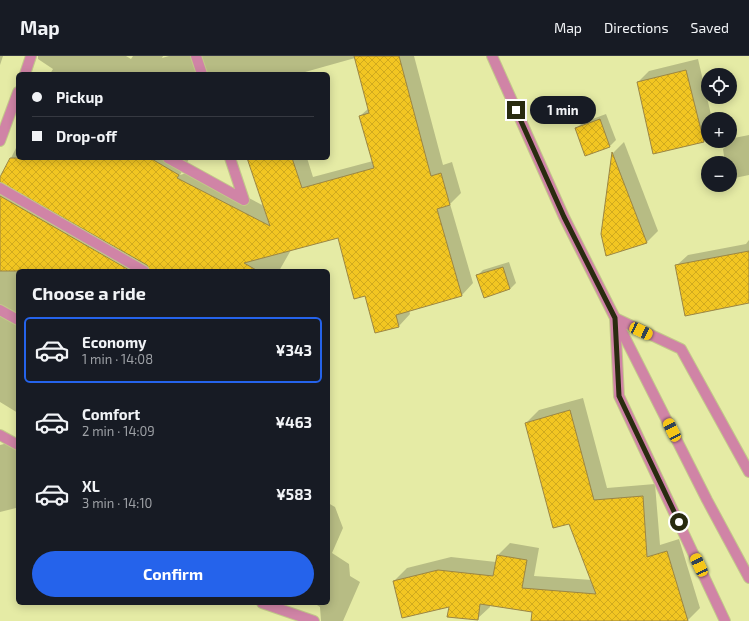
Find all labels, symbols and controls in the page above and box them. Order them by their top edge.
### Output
text: Map [20,16,60,39]
text: Map [554,19,582,36]
text: Directions [604,19,669,36]
text: Saved [691,19,729,36]
map controls [701,68,737,192]
button: locate [701,68,737,104]
text: Pickup [56,88,103,106]
callout: 1 min [530,96,596,124]
route end [507,101,525,119]
text: 1 min [547,102,579,118]
button: + [701,112,737,148]
text: Drop-off [56,127,117,145]
button: − [701,156,737,192]
text: Choose a ride [32,282,146,304]
car [628,320,654,342]
icon: car [34,332,70,368]
text: Economy [82,333,147,351]
text: ¥343 [275,341,312,359]
text: 1 min · 14:08 [82,351,153,367]
icon: car [34,404,70,440]
text: Comfort [82,405,140,423]
text: ¥463 [275,413,312,431]
car [661,417,683,443]
text: 2 min · 14:09 [82,423,155,439]
icon: car [34,476,70,512]
text: XL [82,477,100,495]
text: ¥583 [276,485,312,503]
text: 3 min · 14:10 [82,495,152,511]
route start [670,513,688,531]
button: Confirm [32,551,314,597]
car [688,552,710,578]

